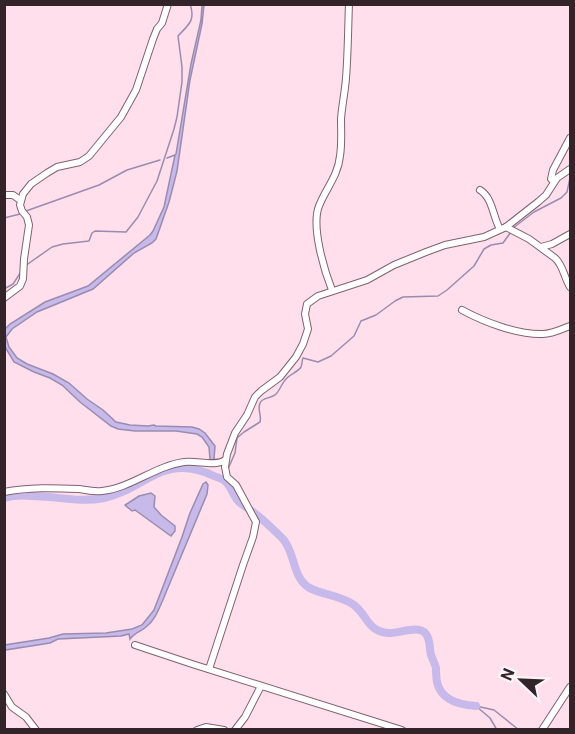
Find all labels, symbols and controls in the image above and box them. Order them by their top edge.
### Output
north arrow [491,650,551,710]
text: N [497,665,519,683]

